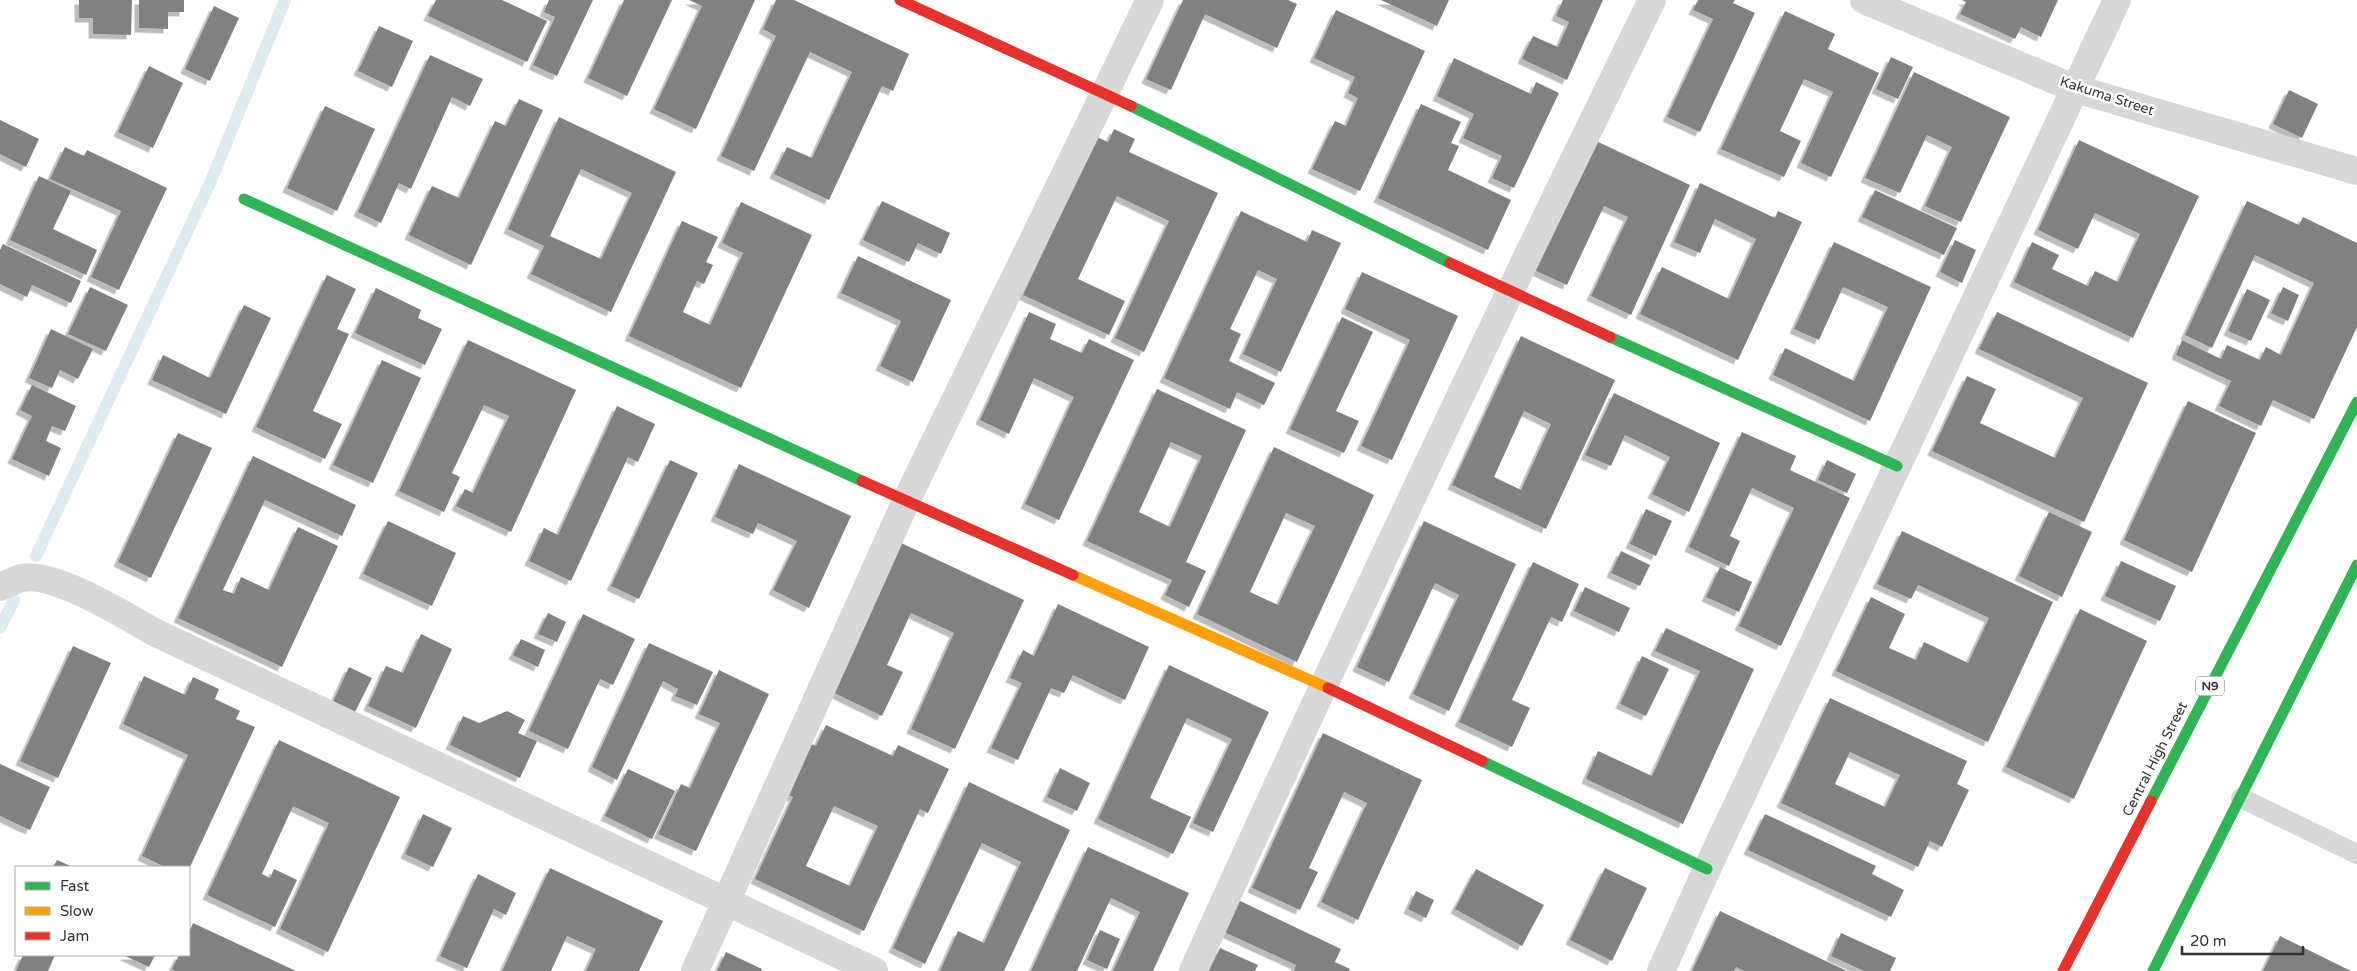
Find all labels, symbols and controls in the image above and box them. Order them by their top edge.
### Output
street label: Kakuma Street [2058,73,2157,119]
road number: N9 [2196,676,2224,696]
street label: Central High Street [2119,698,2192,819]
legend [15,866,190,956]
text: Fast [60,877,90,895]
text: Slow [60,902,94,920]
scale bar [2182,924,2303,956]
text: Jam [60,927,89,945]
text: 20 m [2190,932,2227,950]

